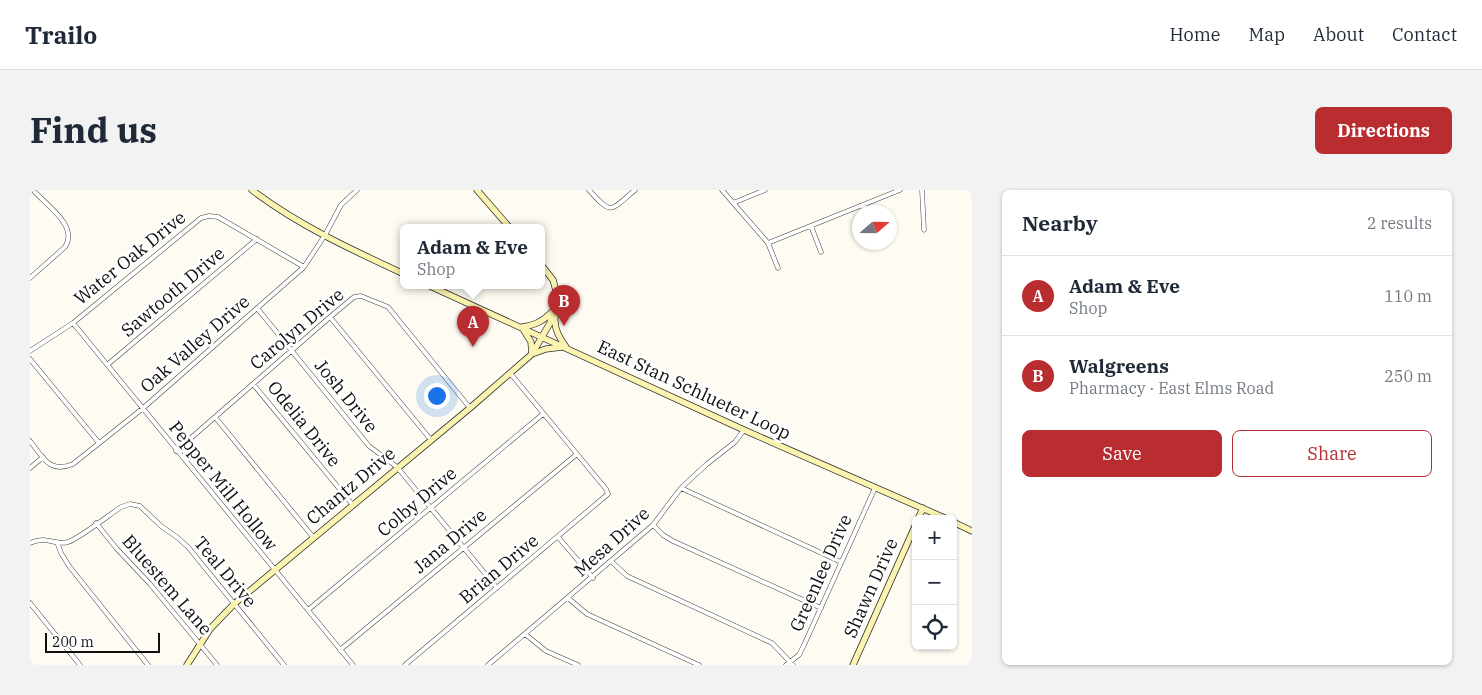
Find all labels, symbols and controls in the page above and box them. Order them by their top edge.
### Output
text: Trailo [25,19,97,51]
text: Home [1169,23,1221,46]
text: Map [1249,23,1285,46]
text: About [1313,23,1364,46]
text: Contact [1392,23,1457,46]
text: Find us [30,107,157,153]
button: Directions [1315,107,1452,154]
north arrow [852,205,897,250]
street label: Water Oak Drive [69,206,190,310]
text: Nearby [1022,209,1098,237]
text: 2 results [1367,213,1432,233]
popup [400,224,545,289]
text: Adam & Eve [417,235,528,259]
street label: Sawtooth Drive [116,242,229,342]
text: Shop [417,259,455,279]
text: Adam & Eve [1069,274,1180,298]
street label: Carolyn Drive [245,283,348,375]
pin: B [548,285,580,326]
text: A [1032,286,1044,306]
text: 110 m [1384,286,1432,306]
street label: Oak Valley Drive [135,290,254,397]
text: Shop [1069,298,1107,318]
pin: A [457,306,489,347]
street label: East Stan Schlueter Loop [594,335,795,444]
street label: Josh Drive [310,354,383,437]
text: Walgreens [1069,354,1169,378]
text: B [1032,366,1044,386]
text: 250 m [1384,366,1432,386]
street label: Odelia Drive [263,376,346,471]
text: Pharmacy · East Elms Road [1069,378,1274,398]
your location [424,383,450,409]
street label: Pepper Mill Hollow [164,416,283,555]
button: Save [1022,430,1222,477]
button: Share [1232,430,1432,477]
street label: Chantz Drive [301,442,400,530]
street label: Colby Drive [372,462,461,542]
street label: Mesa Drive [569,502,654,581]
street label: Jana Drive [408,503,491,578]
street label: Greenlee Drive [784,511,857,635]
map controls [912,515,957,650]
button: + [912,515,957,560]
street label: Brian Drive [454,529,543,608]
street label: Bluestem Lane [117,530,217,640]
street label: Teal Drive [189,532,262,612]
street label: Shawn Drive [838,534,903,641]
button: − [912,560,957,605]
button: locate [912,605,957,650]
scale bar [45,630,160,653]
text: 200 m [52,633,94,651]

